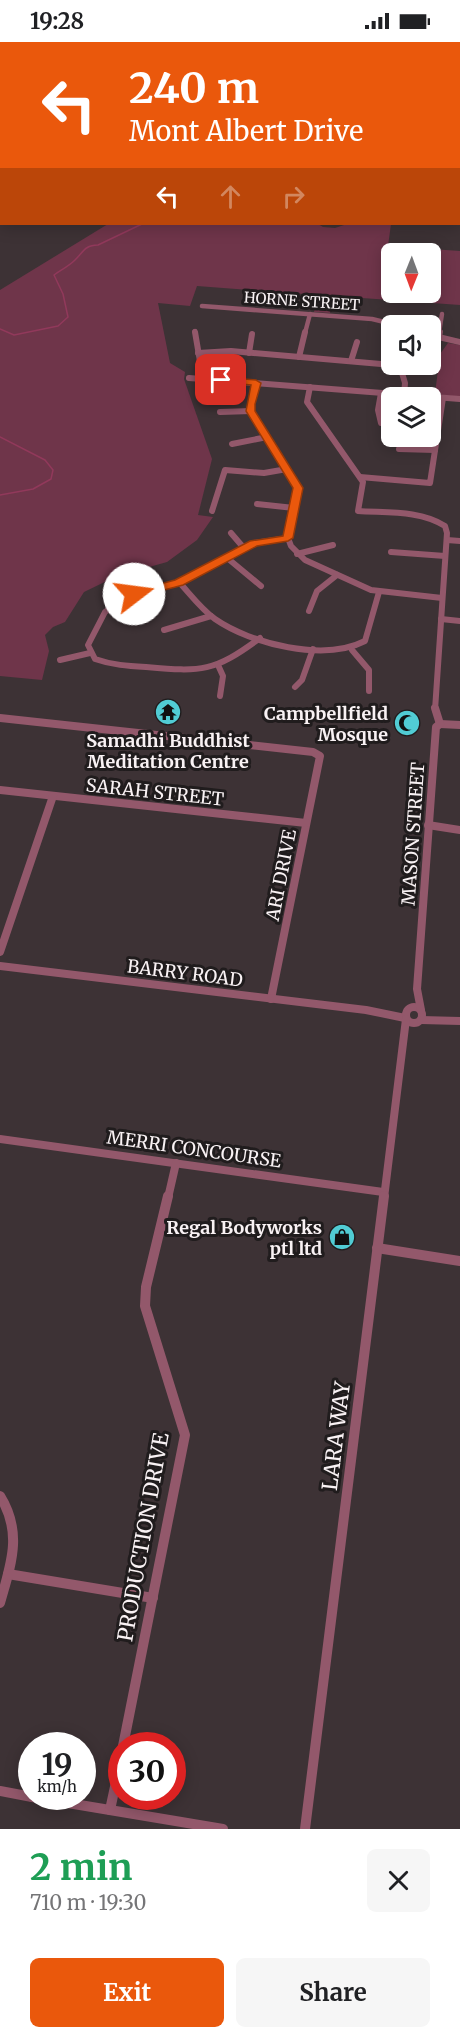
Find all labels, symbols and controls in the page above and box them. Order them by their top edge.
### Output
text: 19:28 [30,7,84,35]
text: 240 m [129,62,259,114]
icon: left [30,66,108,144]
text: Mont Albert Drive [129,114,363,148]
icon: left [151,180,184,213]
icon: ahead [214,180,247,213]
icon: right [277,180,310,213]
north arrow [381,243,441,303]
map controls [381,243,441,447]
street label: HORNE STREET [243,287,361,315]
button: sound [381,315,441,375]
pin [195,354,246,405]
icon: arrive [204,363,237,396]
button: layers [381,387,441,447]
position arrow [102,562,166,626]
temple icon: Samadhi Buddhist Meditation Centre [153,697,183,727]
place label: Campbellfield Mosque [264,702,388,746]
mosque icon: Campbellfield Mosque [392,708,422,738]
place label: Samadhi Buddhist Meditation Centre [86,729,251,773]
street label: MASON STREET [397,761,430,906]
street label: SARAH STREET [85,773,226,811]
street label: ARI DRIVE [261,827,301,924]
street label: BARRY ROAD [126,955,244,991]
street label: MERRI CONCOURSE [105,1125,283,1173]
place label: Regal Bodyworks ptl ltd [166,1216,322,1260]
shop icon: Regal Bodyworks ptl ltd [327,1222,357,1252]
street label: LARA WAY [316,1380,356,1492]
street label: PRODUCTION DRIVE [111,1430,175,1643]
speed limit sign: 30 [108,1732,186,1810]
text: 19 [41,1745,73,1783]
text: km/h [37,1777,77,1796]
text: 2 min [30,1845,133,1890]
button: close [367,1849,430,1912]
text: 710 m · 19:30 [30,1890,147,1915]
button: Exit [30,1958,224,2027]
button: Share [236,1958,430,2027]

